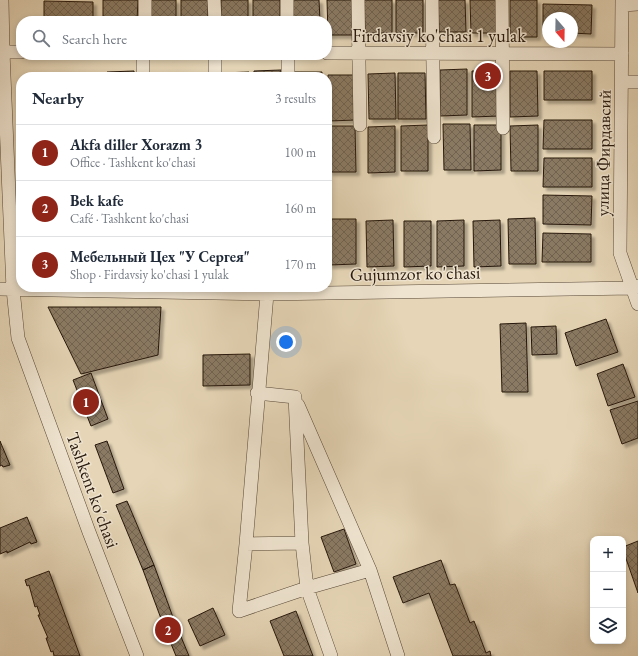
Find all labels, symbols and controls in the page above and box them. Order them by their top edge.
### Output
north arrow [542,12,578,48]
search box [16,16,332,60]
street label: Firdavsiy ko'chasi 1 yulak [352,24,526,47]
icon: search [30,27,52,49]
text: Search here [62,29,127,48]
pin: 3 [475,61,501,91]
text: Nearby [32,87,84,109]
street label: улица Фирдавсий [590,89,616,217]
text: 3 results [275,90,316,107]
text: Akfa diller Xorazm 3 [70,135,202,154]
text: 1 [42,144,48,161]
text: 100 m [285,144,316,161]
text: Office · Tashkent ko'chasi [70,154,196,171]
text: Bek kafe [70,191,123,210]
text: 2 [42,200,48,217]
text: 160 m [285,200,316,217]
text: Café · Tashkent ko'chasi [70,210,189,227]
text: Мебельный Цех "У Сергея" [70,247,250,266]
text: 3 [42,256,48,273]
text: 170 m [285,256,316,273]
street label: Gujumzor ko'chasi [350,260,481,286]
text: Shop · Firdavsiy ko'chasi 1 yulak [70,266,229,283]
your location [276,332,296,352]
pin: 1 [73,387,99,417]
street label: Tashkent ko'chasi [61,429,125,552]
map controls [590,536,626,644]
button: + [590,536,626,572]
button: − [590,572,626,608]
button: layers [590,608,626,644]
pin: 2 [155,615,181,645]

